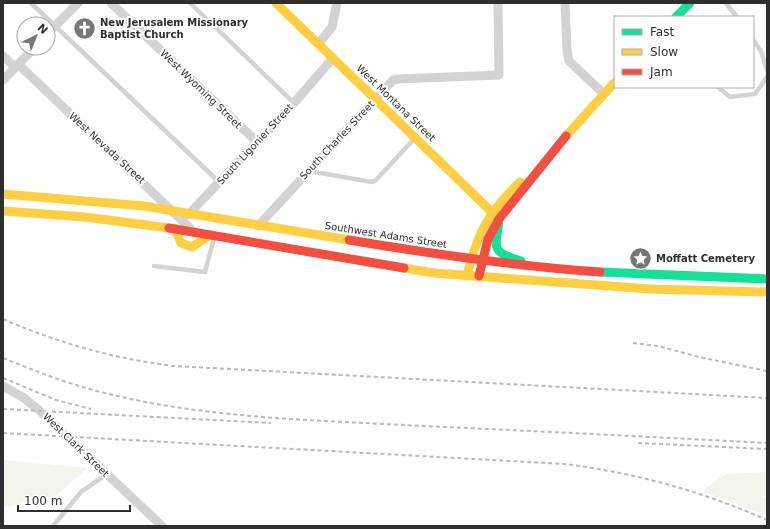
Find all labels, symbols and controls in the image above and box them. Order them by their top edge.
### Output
church icon: New Jerusalem Missionary Baptist Church [71,15,97,41]
north arrow [16,16,56,56]
legend [614,16,754,88]
place label: New Jerusalem Missionary Baptist Church [100,17,249,40]
text: N [35,21,50,37]
text: Fast [650,25,674,39]
text: Slow [650,45,678,59]
street label: West Wyoming Street [158,47,244,131]
street label: West Montana Street [354,63,438,143]
text: Jam [649,65,673,79]
street label: South Charles Street [298,98,376,182]
street label: South Ligonier Street [215,101,295,187]
street label: West Nevada Street [67,110,147,186]
street label: Southwest Adams Street [324,220,448,250]
place icon: Moffatt Cemetery [627,245,653,271]
place label: Moffatt Cemetery [656,253,756,264]
street label: West Clark Street [41,411,111,479]
scale bar [18,487,130,513]
text: 100 m [24,494,62,508]

